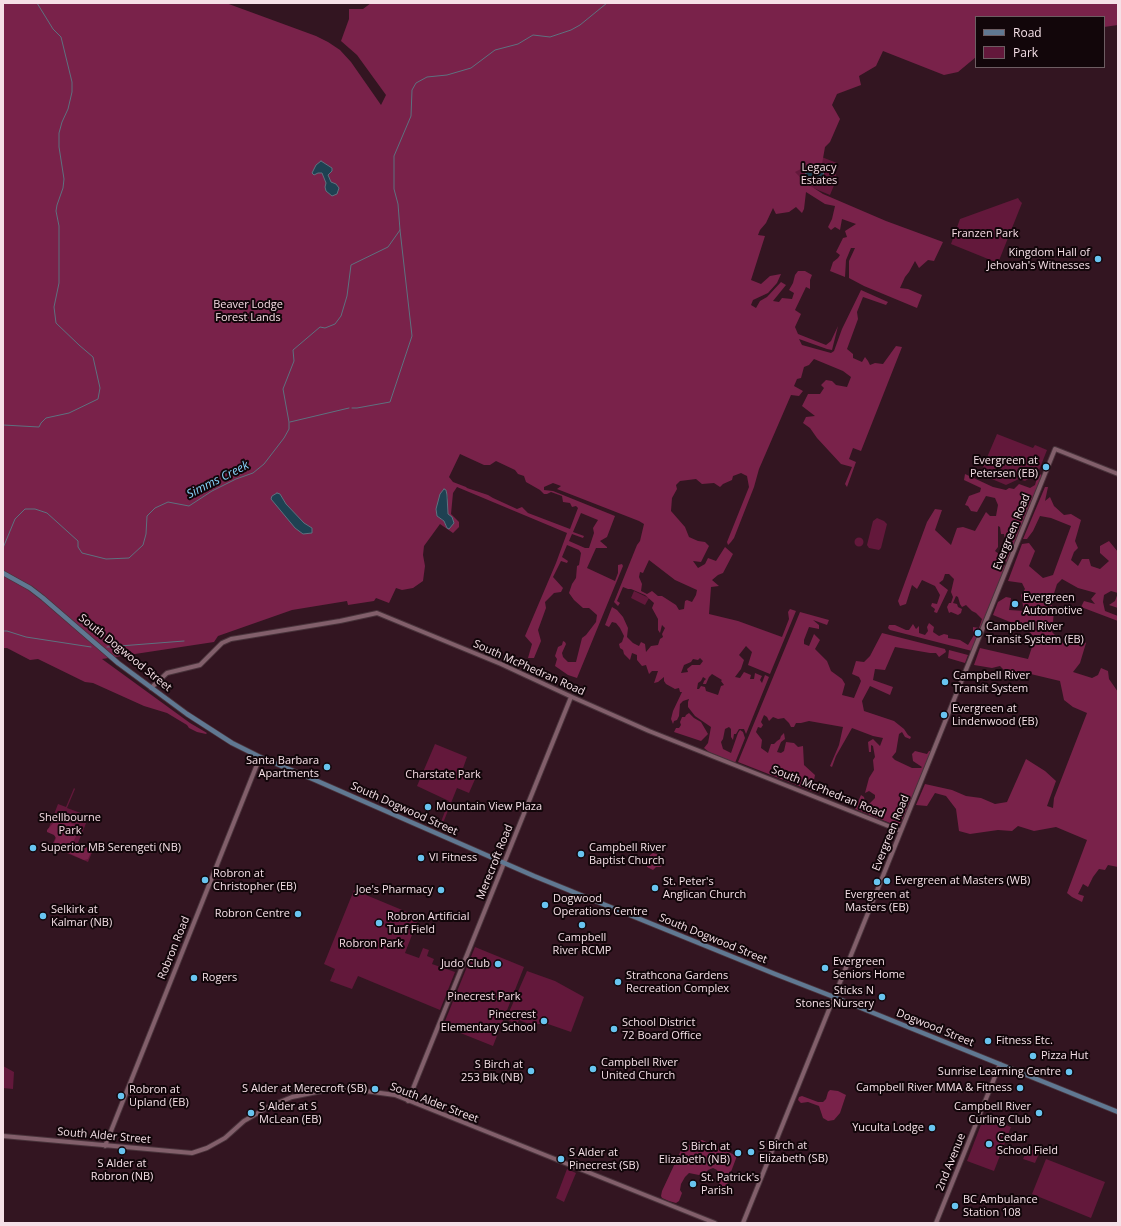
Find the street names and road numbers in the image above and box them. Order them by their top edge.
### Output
street label: Evergreen Road [991,492,1033,572]
street label: South Dogwood Street [76,612,174,694]
street label: South McPhedran Road [471,637,587,699]
street label: South McPhedran Road [770,763,886,821]
street label: South Dogwood Street [349,779,459,839]
street label: Evergreen Road [870,793,912,873]
street label: Merecroft Road [474,823,516,901]
street label: South Dogwood Street [657,911,769,967]
street label: Robron Road [155,914,193,982]
street label: Dogwood Street [894,1006,976,1050]
street label: South Alder Street [388,1080,480,1126]
street label: South Alder Street [57,1125,151,1147]
street label: 2nd Avenue [933,1131,969,1193]

